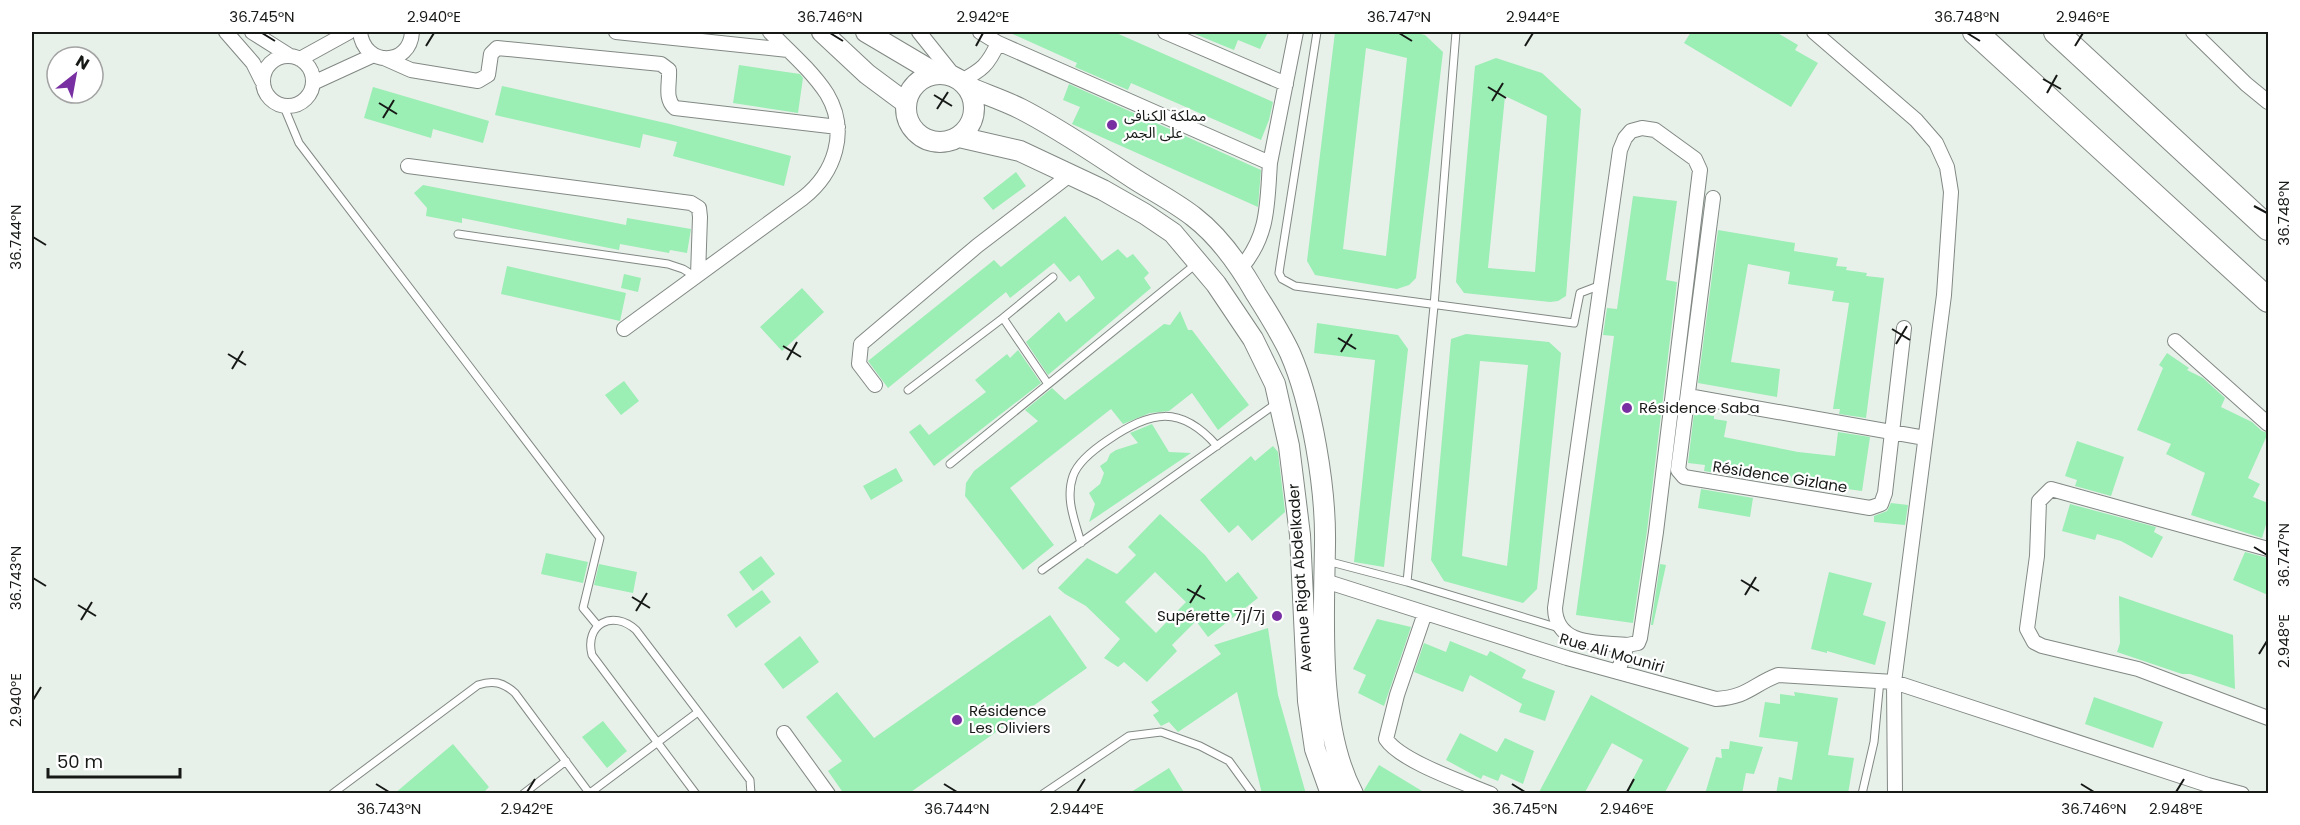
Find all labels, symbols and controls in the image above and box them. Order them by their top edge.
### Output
text: 36.745°N [229,6,295,27]
text: 2.940°E [407,6,461,27]
text: 36.746°N [797,6,863,27]
text: 2.942°E [956,6,1010,27]
text: 36.747°N [1367,6,1431,27]
text: 2.944°E [1506,6,1560,27]
text: 36.748°N [1934,6,2000,27]
text: 2.946°E [2056,6,2110,27]
north arrow [45,45,105,105]
text: N [71,50,94,76]
place label: مملكة الكنافى على الجمر [1123,105,1206,143]
marker: مملكة الكنافى على الجمر [1105,118,1119,132]
text: 36.748°N [2273,180,2294,246]
text: 36.744°N [5,204,26,270]
place label: Résidence Saba [1639,397,1760,418]
marker: Résidence Saba [1620,401,1634,415]
street label: Résidence Gizlane [1711,455,1849,498]
street label: Avenue Rigat Abdelkader [1282,483,1317,673]
text: 36.747°N [2273,523,2294,587]
text: 36.743°N [5,546,26,610]
place label: Supérette 7j/7j [1157,605,1265,626]
marker: Supérette 7j/7j [1270,609,1284,623]
text: 2.948°E [2273,614,2294,668]
street label: Rue Ali Mouniri [1557,628,1667,678]
text: 2.940°E [5,673,26,727]
place label: Résidence Les Oliviers [969,700,1051,738]
marker: Résidence Les Oliviers [950,713,964,727]
scale bar [48,741,180,779]
text: 50 m [57,749,103,774]
text: 36.743°N [357,798,421,819]
text: 2.942°E [500,798,554,819]
text: 36.744°N [924,798,990,819]
text: 2.944°E [1050,798,1104,819]
text: 36.745°N [1492,798,1558,819]
text: 2.946°E [1600,798,1654,819]
text: 36.746°N [2061,798,2127,819]
text: 2.948°E [2149,798,2203,819]

